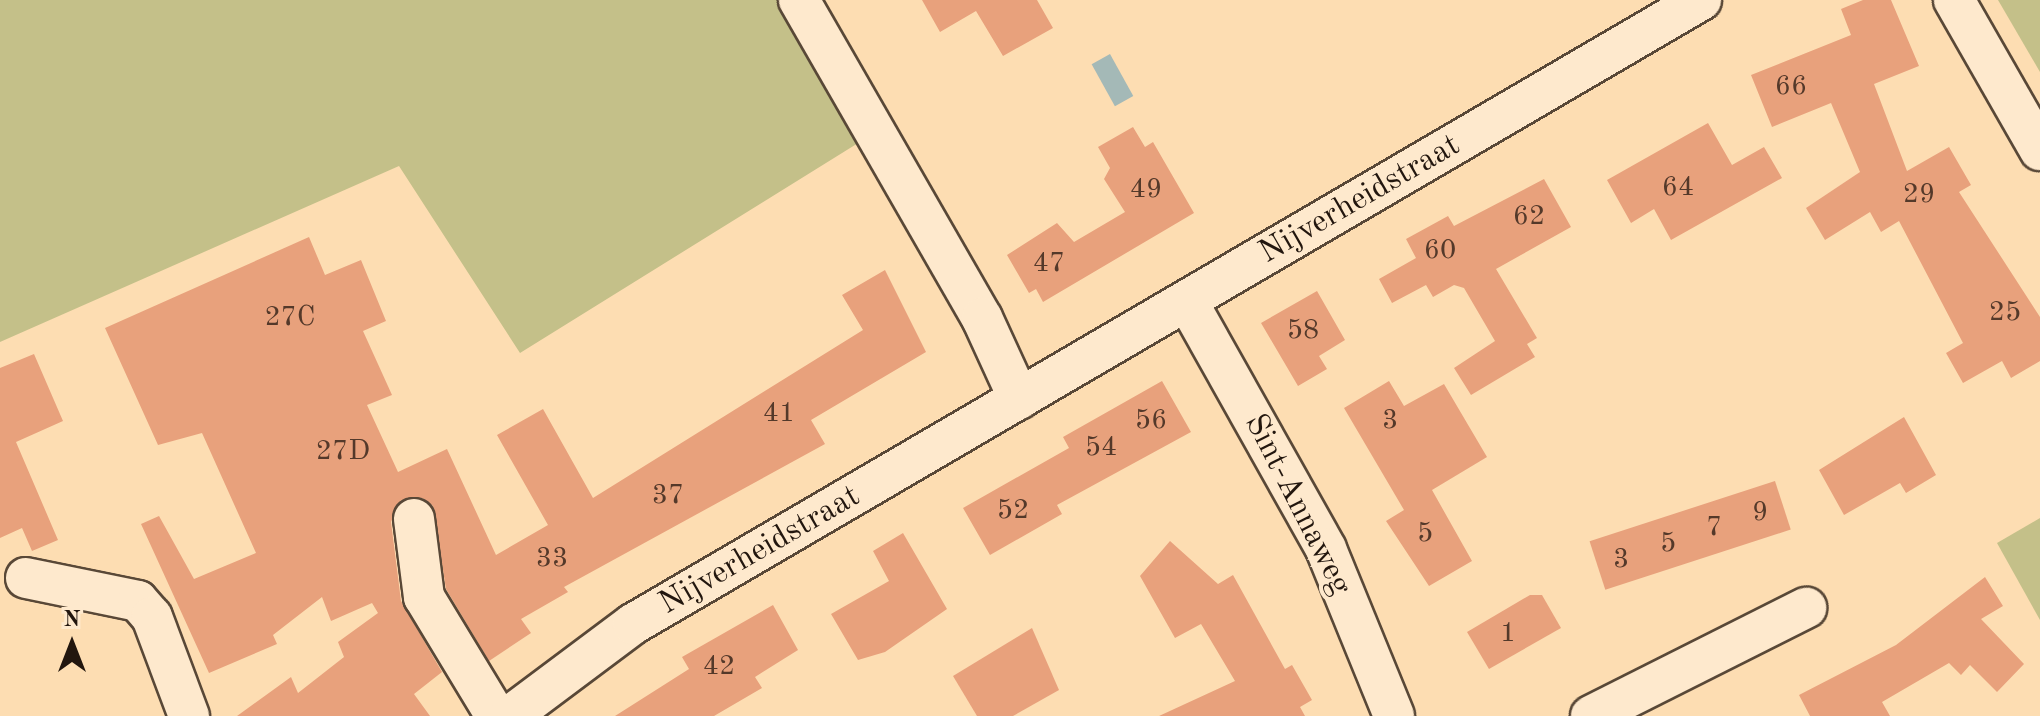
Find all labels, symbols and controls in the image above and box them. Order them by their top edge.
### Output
house number: 66 [1775,70,1807,104]
street label: Nijverheidstraat [1253,127,1467,273]
house number: 64 [1662,171,1694,205]
house number: 49 [1130,173,1162,207]
house number: 29 [1903,178,1935,212]
house number: 62 [1513,200,1545,234]
house number: 60 [1424,234,1456,268]
house number: 47 [1033,247,1065,281]
house number: 25 [1989,296,2021,330]
house number: 27C [264,301,316,335]
house number: 58 [1287,314,1319,348]
house number: 41 [763,397,795,431]
house number: 56 [1135,404,1167,438]
house number: 3 [1382,404,1398,438]
street label: Sint-Annaweg [1235,408,1359,602]
house number: 54 [1085,431,1117,465]
house number: 27D [316,435,370,469]
street label: Nijverheidstraat [653,478,867,624]
house number: 37 [652,479,684,513]
house number: 52 [997,494,1029,528]
house number: 9 [1752,496,1768,530]
house number: 7 [1706,511,1722,545]
house number: 5 [1417,517,1433,551]
house number: 5 [1660,527,1676,561]
house number: 33 [536,542,568,576]
house number: 3 [1613,543,1629,577]
north arrow [32,604,112,684]
text: N [64,609,80,631]
house number: 1 [1500,617,1516,651]
house number: 42 [703,650,735,684]

